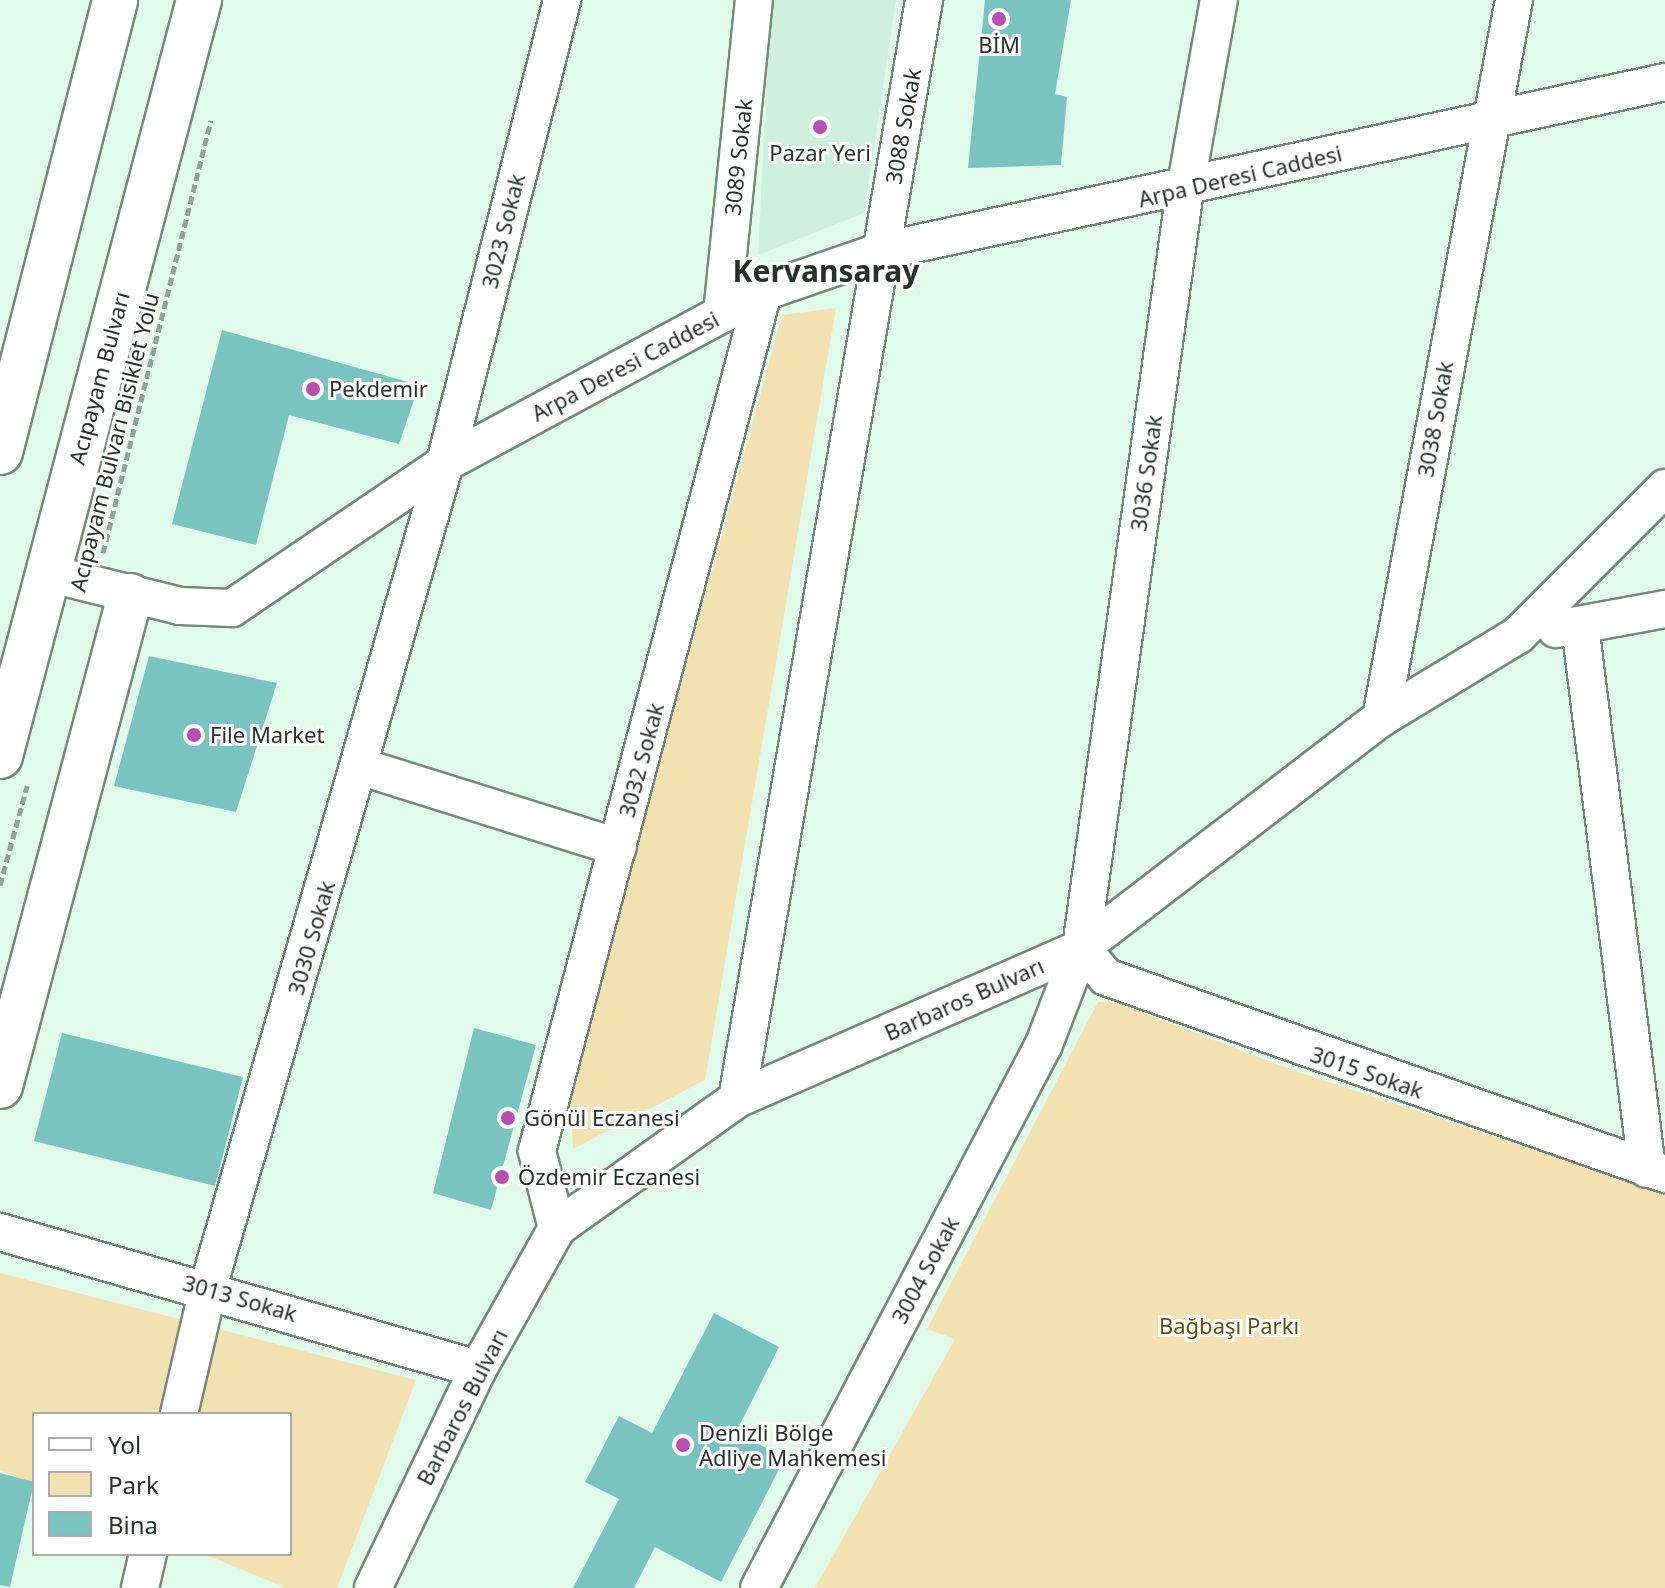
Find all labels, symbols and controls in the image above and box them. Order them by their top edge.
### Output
marker: BİM [990,10,1008,28]
place label: BİM [978,32,1020,58]
street label: 3088 Sokak [880,66,926,186]
street label: 3089 Sokak [719,97,757,217]
marker: Pazar Yeri [811,118,829,136]
place label: Pazar Yeri [769,140,871,166]
street label: Arpa Deresi Caddesi [1136,140,1344,212]
street label: 3023 Sokak [476,171,530,291]
district label: Kervansaray [733,253,919,289]
street label: Acıpayam Bulvarı [63,289,135,467]
street label: Acıpayam Bulvarı Bisiklet Yolu [64,290,164,594]
street label: Arpa Deresi Caddesi [527,305,723,427]
street label: 3038 Sokak [1412,359,1458,479]
place label: Pekdemir [329,376,428,402]
marker: Pekdemir [304,380,322,398]
street label: 3036 Sokak [1125,413,1167,533]
street label: 3032 Sokak [613,700,669,820]
place label: File Market [210,722,324,748]
marker: File Market [185,726,203,744]
street label: 3030 Sokak [282,878,340,998]
street label: Barbaros Bulvarı [880,952,1048,1046]
street label: 3015 Sokak [1307,1040,1427,1104]
place label: Gönül Eczanesi [524,1105,680,1131]
marker: Gönül Eczanesi [499,1109,517,1127]
place label: Özdemir Eczanesi [518,1164,700,1190]
marker: Özdemir Eczanesi [493,1168,511,1186]
street label: 3004 Sokak [886,1212,964,1328]
street label: 3013 Sokak [180,1269,300,1327]
park label: Bağbaşı Parkı [1159,1313,1299,1339]
street label: Barbaros Bulvarı [411,1325,513,1489]
legend [32,1412,292,1556]
place label: Denizli Bölge Adliye Mahkemesi [699,1419,887,1470]
text: Yol [108,1428,141,1461]
marker: Denizli Bölge Adliye Mahkemesi [674,1436,692,1454]
text: Park [108,1468,159,1501]
text: Bina [108,1508,158,1541]

